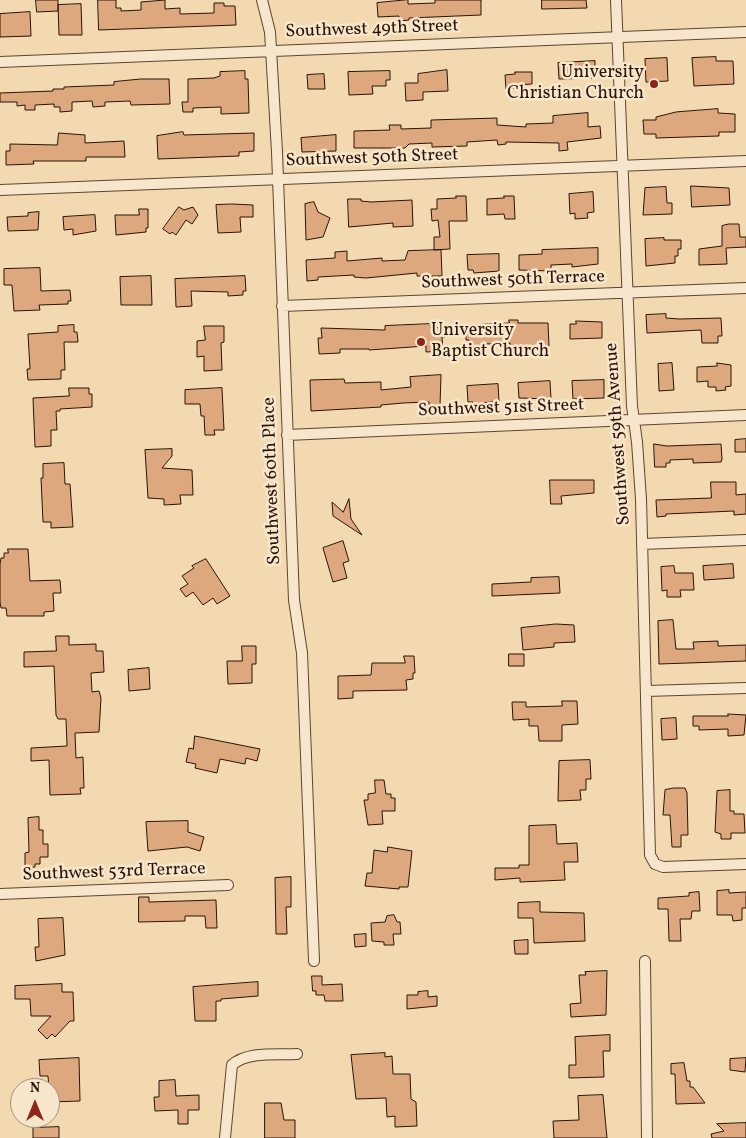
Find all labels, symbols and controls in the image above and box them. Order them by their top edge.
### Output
street label: Southwest 49th Street [285,16,459,44]
place label: University Christian Church [507,63,644,106]
marker: University Christian Church [648,78,660,90]
street label: Southwest 50th Street [285,145,459,173]
street label: Southwest 50th Terrace [421,267,605,295]
place label: University Baptist Church [431,321,549,364]
marker: University Baptist Church [415,336,427,348]
street label: Southwest 59th Avenue [602,342,636,526]
street label: Southwest 51st Street [418,395,584,423]
street label: Southwest 60th Place [259,397,287,565]
street label: Southwest 53rd Terrace [22,859,206,887]
north arrow [10,1078,60,1128]
text: N [30,1079,40,1098]

